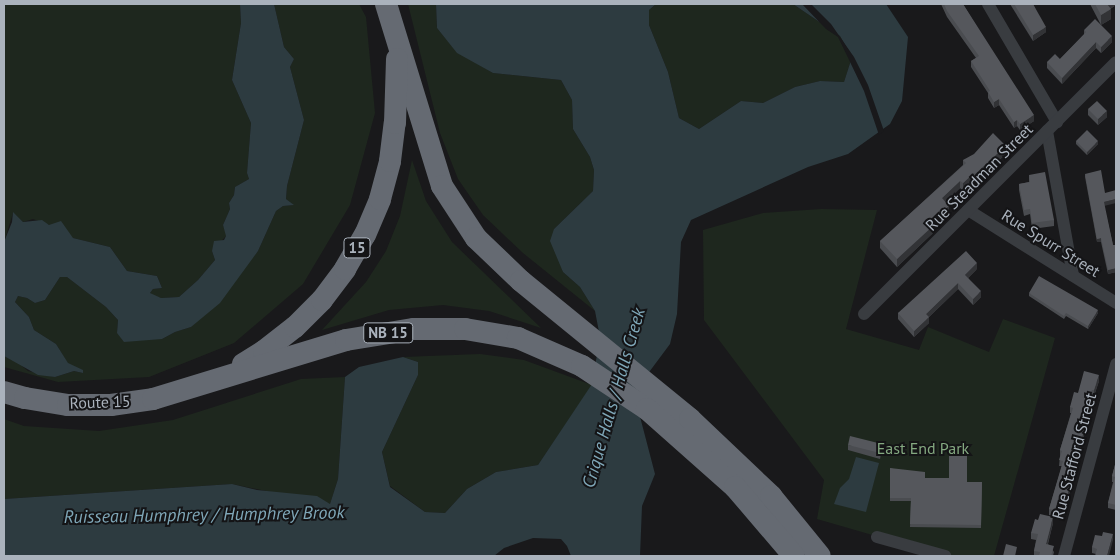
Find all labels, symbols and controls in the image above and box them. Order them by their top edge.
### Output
street label: Rue Steadman Street [921,119,1037,235]
street label: Rue Spurr Street [998,205,1104,281]
road number: 15 [343,236,371,260]
water label: Crique Halls / Halls Creek [578,306,650,490]
road number: NB 15 [363,320,413,346]
street label: Route 15 [69,391,131,413]
street label: Rue Stafford Street [1048,391,1100,521]
park label: East End Park [877,438,969,458]
water label: Ruisseau Humphrey / Humphrey Brook [63,502,345,528]

